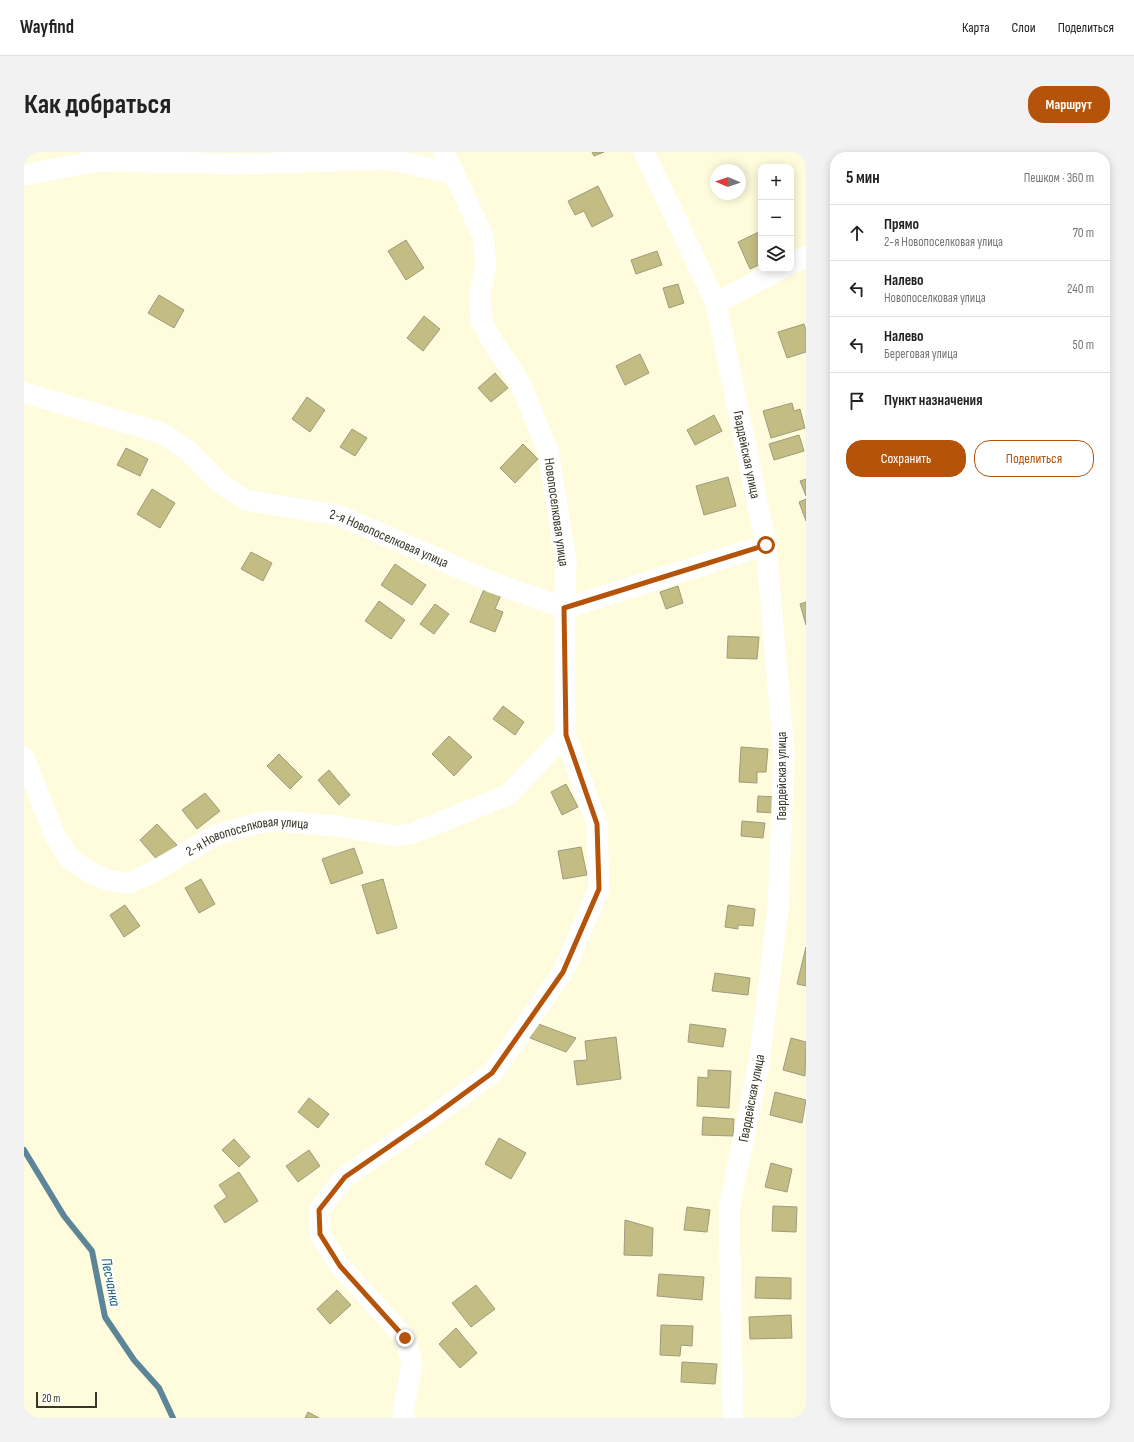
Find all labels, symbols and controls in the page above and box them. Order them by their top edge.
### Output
text: Wayfind [20,16,74,39]
text: Карта [962,19,990,36]
text: Слои [1012,19,1036,36]
text: Поделиться [1058,19,1114,36]
button: Маршрут [1028,86,1110,123]
text: Как добраться [24,88,171,121]
north arrow [710,164,746,200]
map controls [758,164,794,272]
button: + [758,164,794,200]
text: 5 мин [846,168,880,188]
text: Пешком · 360 m [1024,170,1094,186]
button: − [758,200,794,236]
text: Прямо [884,215,919,234]
icon: ahead [846,222,868,244]
text: 70 m [1073,225,1094,241]
text: 2-я Новопоселковая улица [884,234,1003,250]
button: layers [758,236,794,272]
text: Налево [884,271,924,290]
icon: left [846,278,868,300]
text: 240 m [1067,281,1094,297]
text: Новопоселковая улица [884,290,986,306]
text: Налево [884,327,924,346]
icon: left [846,334,868,356]
text: 50 m [1073,337,1094,353]
text: Береговая улица [884,346,958,362]
icon: arrive [846,390,868,412]
text: Пункт назначения [884,391,982,410]
street label: Гвардейская улица [729,409,764,500]
button: Сохранить [846,440,966,477]
button: Поделиться [974,440,1094,477]
street label: Новопоселковая улица [540,457,573,568]
street label: 2-я Новопоселковая улица [328,506,451,571]
route start [757,536,775,554]
street label: Гвардейская улица [773,731,790,821]
street label: 2-я Новопоселковая улица [183,813,309,860]
street label: Гвардейская улица [735,1053,768,1143]
water label: Песчанка [97,1256,124,1308]
route end [396,1329,414,1347]
scale bar [36,1390,97,1409]
text: 20 m [42,1392,60,1405]

